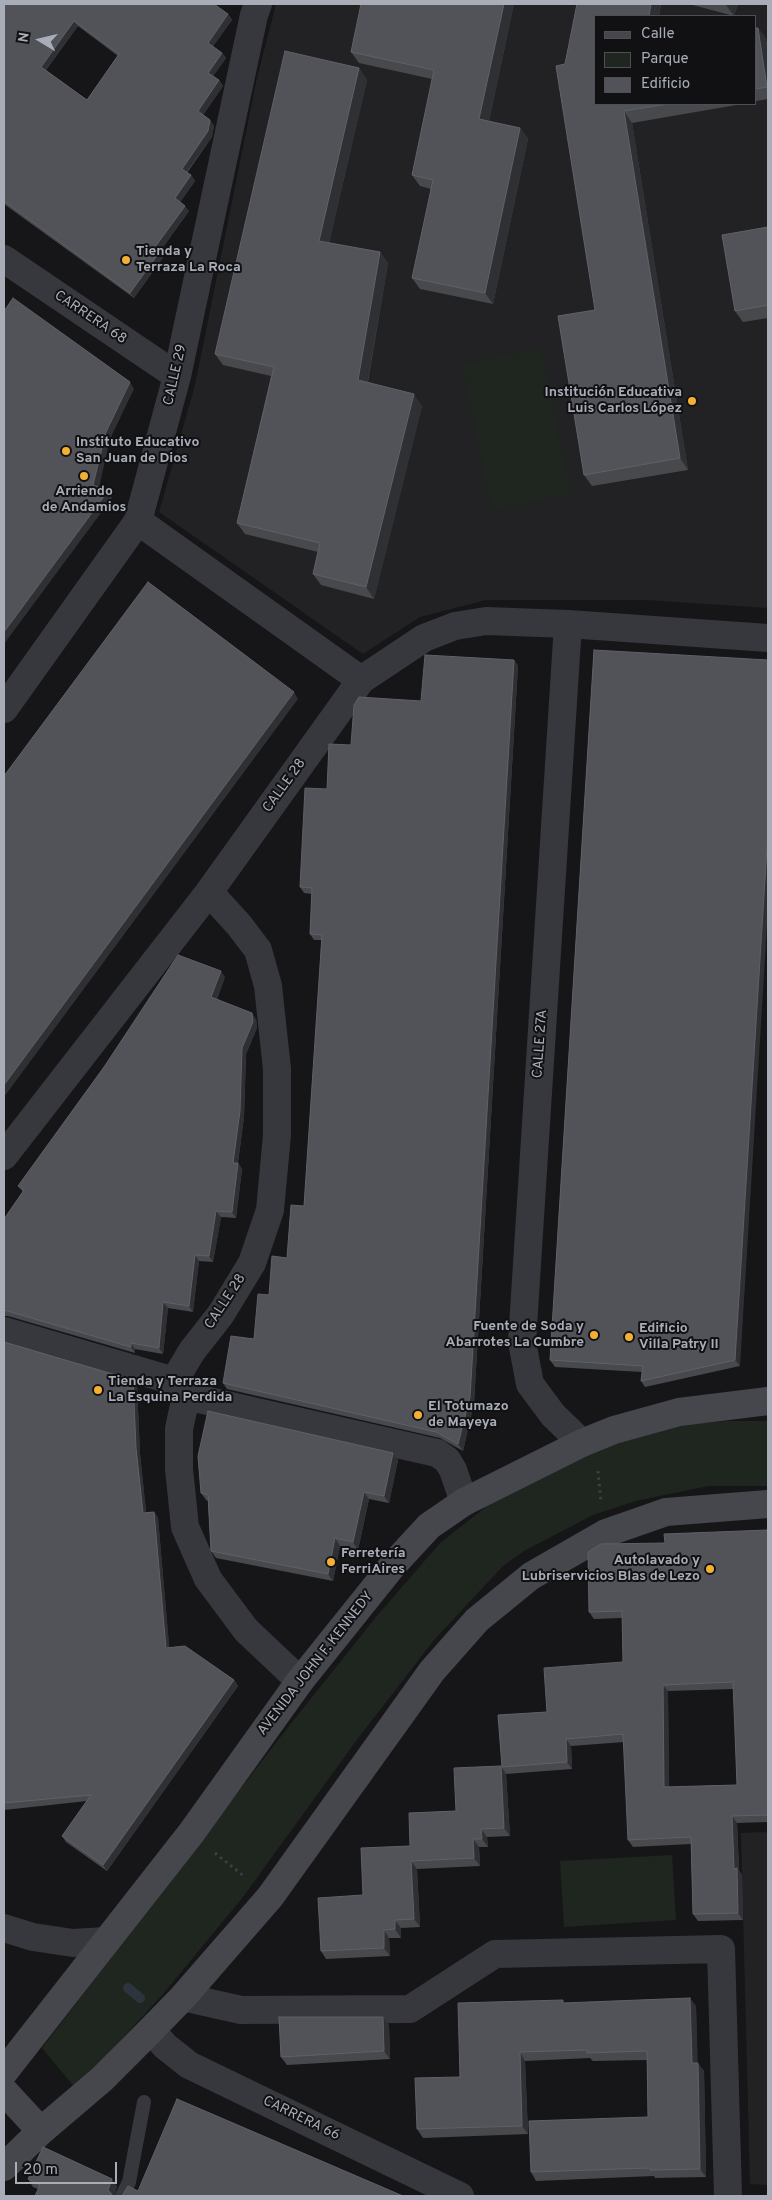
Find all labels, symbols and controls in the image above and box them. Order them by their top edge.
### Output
north arrow [15,15,65,65]
legend [594,15,757,105]
text: Calle [641,25,675,44]
text: N [16,31,34,44]
text: Parque [641,50,689,69]
text: Edificio [641,75,690,94]
place label: Tienda y Terraza La Roca [136,244,241,276]
marker: Tienda y Terraza La Roca [120,254,132,266]
street label: CARRERA 68 [51,288,129,348]
street label: CALLE 29 [161,343,191,407]
place label: Institución Educativa Luis Carlos López [545,385,682,418]
marker: Institución Educativa Luis Carlos López [686,395,698,407]
place label: Instituto Educativo San Juan de Dios [76,435,199,468]
marker: Instituto Educativo San Juan de Dios [60,445,72,457]
marker: Arriendo de Andamios [78,470,90,482]
place label: Arriendo de Andamios [42,484,126,516]
street label: CALLE 28 [260,756,310,816]
street label: CALLE 27A [530,1009,552,1079]
street label: CALLE 28 [202,1271,250,1333]
place label: Fuente de Soda y Abarrotes La Cumbre [446,1319,584,1351]
place label: Edificio Villa Patry II [639,1321,719,1354]
marker: Fuente de Soda y Abarrotes La Cumbre [588,1329,600,1341]
marker: Edificio Villa Patry II [623,1331,635,1343]
place label: Tienda y Terraza La Esquina Perdida [108,1374,232,1406]
marker: Tienda y Terraza La Esquina Perdida [92,1384,104,1396]
place label: El Totumazo de Mayeya [428,1399,509,1431]
marker: El Totumazo de Mayeya [412,1409,424,1421]
place label: Ferretería FerriAires [341,1546,406,1578]
place label: Autolavado y Lubriservicios Blas de Lezo [522,1553,700,1585]
marker: Ferretería FerriAires [325,1556,337,1568]
marker: Autolavado y Lubriservicios Blas de Lezo [704,1563,716,1575]
street label: AVENIDA JOHN F. KENNEDY [255,1589,377,1739]
street label: CARRERA 66 [260,2093,342,2145]
scale bar [18,2152,120,2184]
text: 20 m [23,2161,58,2180]

